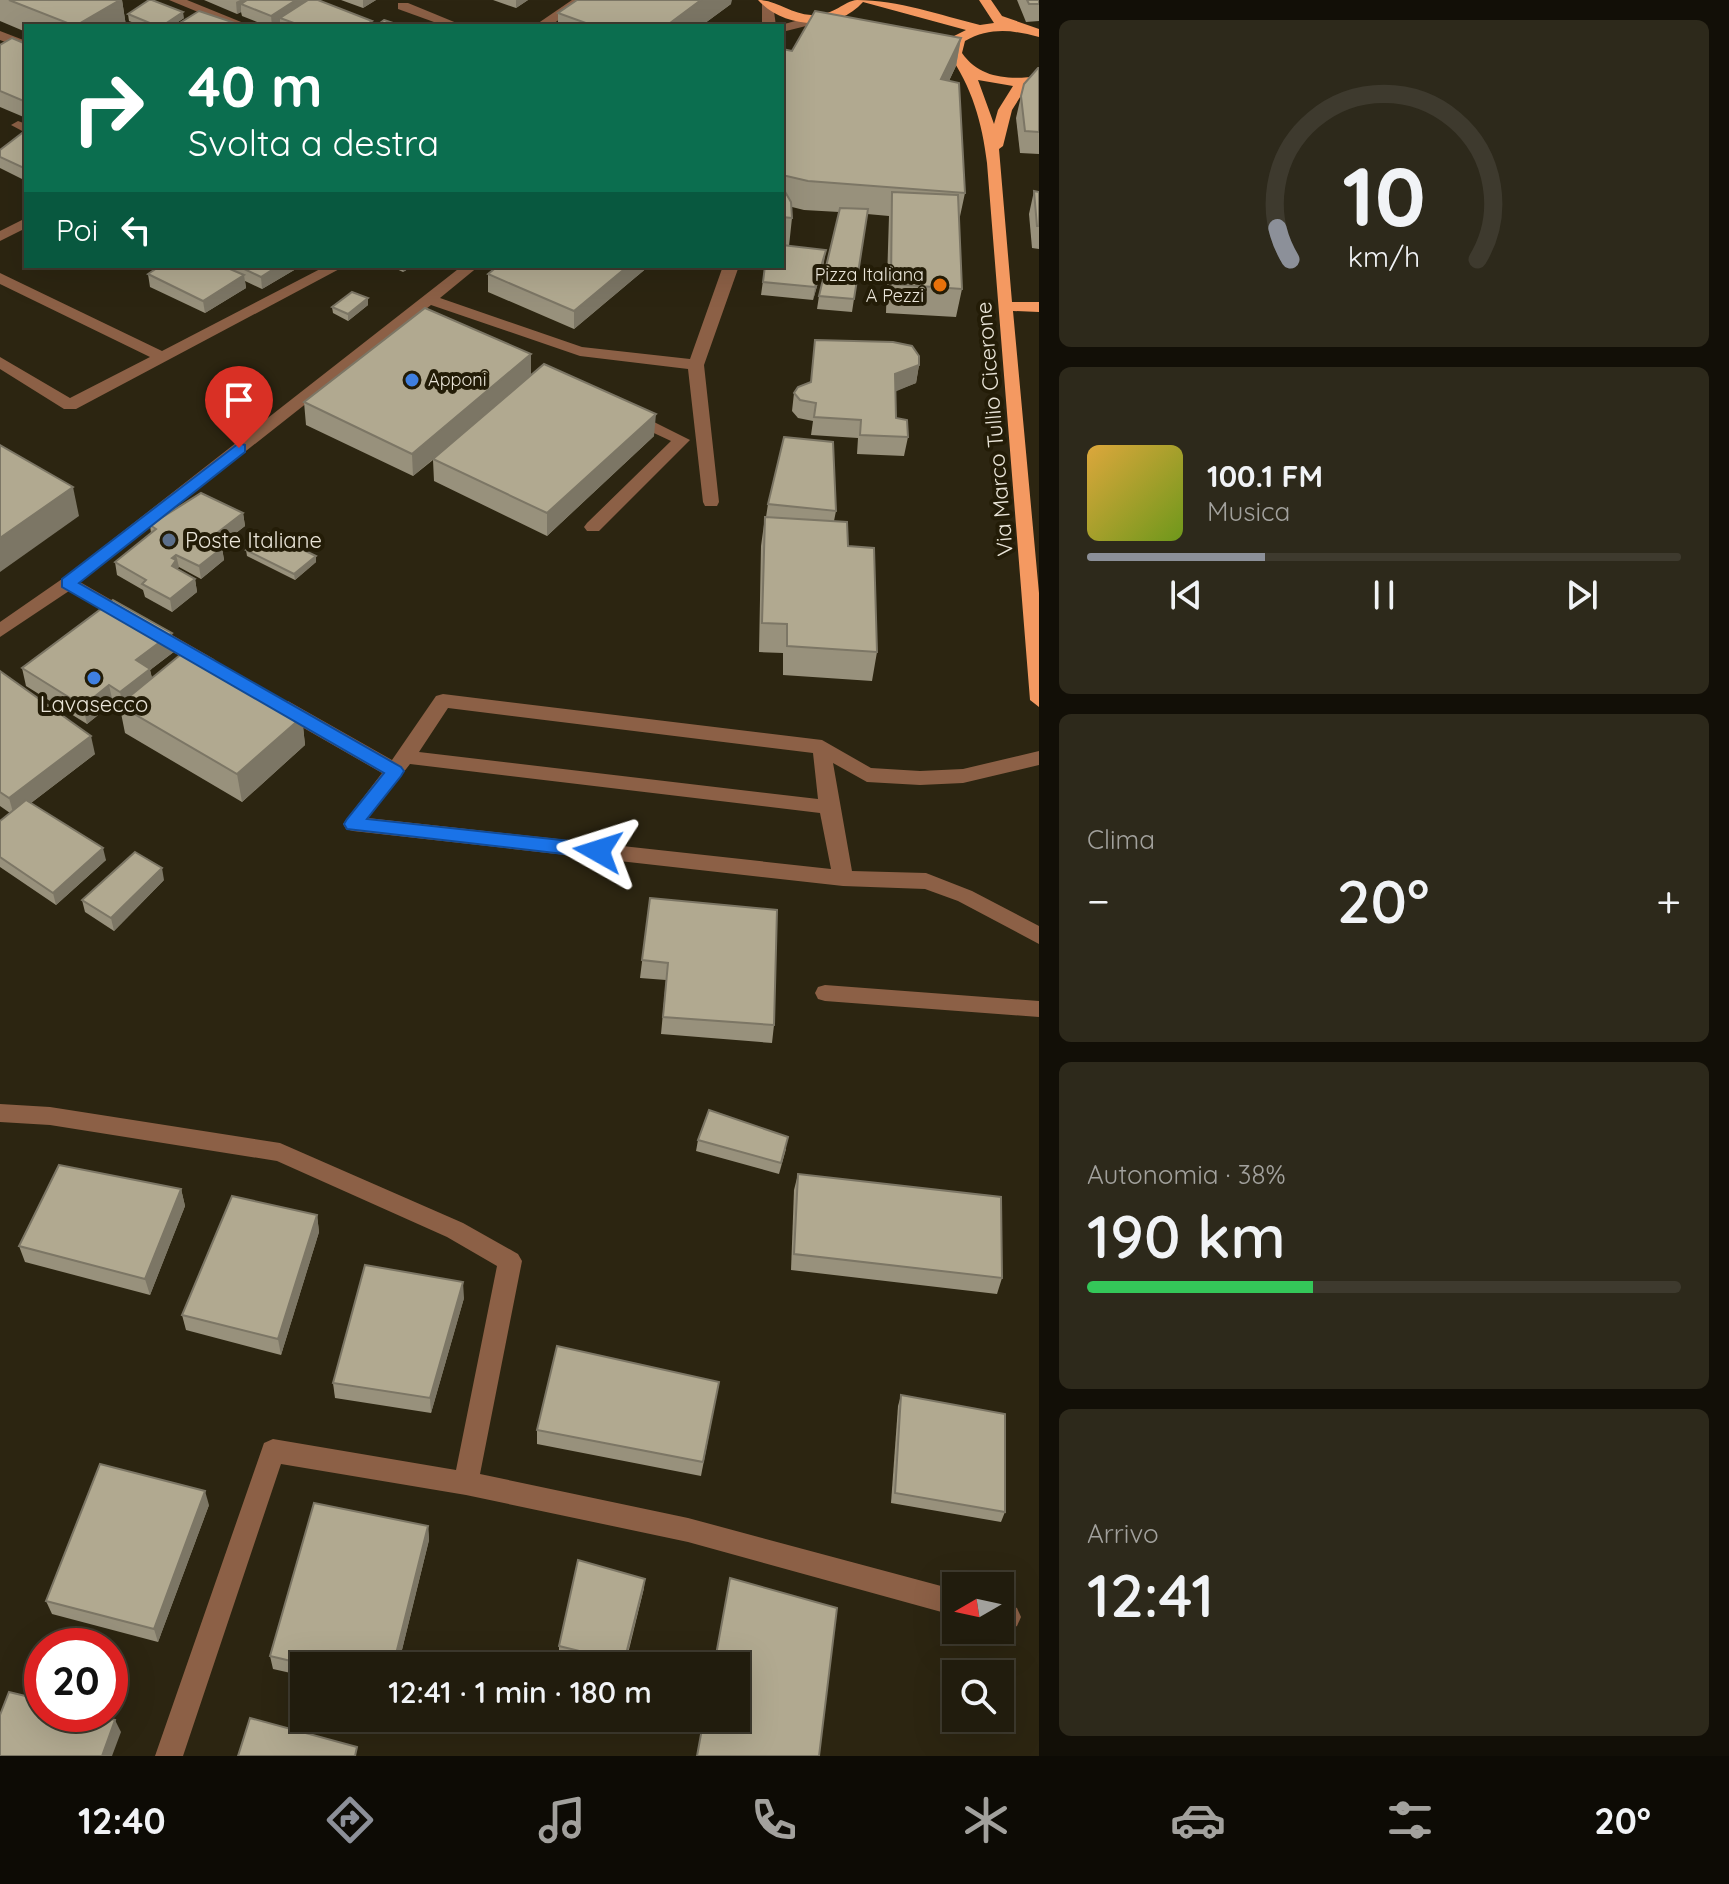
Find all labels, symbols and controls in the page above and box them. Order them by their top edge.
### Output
text: 40 m [188,51,323,121]
icon: right [56,56,160,160]
text: Svolta a destra [188,120,439,165]
text: 10 [1342,142,1426,246]
icon: left [114,208,158,252]
text: Poi [56,211,98,249]
text: km/h [1348,238,1420,274]
place label: Pizza Italiana A Pezzi [815,263,924,307]
marker: Pizza Italiana A Pezzi [931,276,949,294]
street label: Via Marco Tullio Cicerone [969,301,1019,557]
pin [205,366,273,448]
place label: Apponi [428,368,487,391]
marker: Apponi [403,371,421,389]
icon: arrive [217,378,261,422]
text: 100.1 FM [1207,457,1323,495]
text: Musica [1207,495,1290,528]
place label: Poste Italiane [185,526,322,554]
marker: Poste Italiane [160,531,178,549]
icon: previous [1164,573,1208,617]
icon: pause [1362,573,1406,617]
icon: next [1560,573,1604,617]
marker: Lavasecco [85,669,103,687]
place label: Lavasecco [40,690,148,718]
position arrow [556,809,640,893]
text: Clima [1087,823,1155,856]
text: 20° [1337,863,1429,938]
text: − [1087,873,1110,928]
text: + [1656,873,1681,928]
text: Autonomia · 38% [1087,1158,1286,1191]
text: 190 km [1087,1198,1286,1273]
text: Arrivo [1087,1517,1159,1550]
text: 12:41 [1087,1557,1214,1632]
north arrow [942,1572,1014,1644]
map controls [942,1572,1014,1732]
speed limit sign: 20 [24,1628,128,1732]
button: search [942,1660,1014,1732]
text: 12:41 · 1 min · 180 m [388,1673,652,1711]
icon: directions [322,1792,378,1848]
icon: music [534,1792,590,1848]
icon: phone [746,1792,802,1848]
icon: climate [958,1792,1014,1848]
icon: car [1170,1792,1226,1848]
icon: filters [1382,1792,1438,1848]
text: 12:40 [78,1798,166,1843]
text: 20° [1594,1798,1651,1843]

